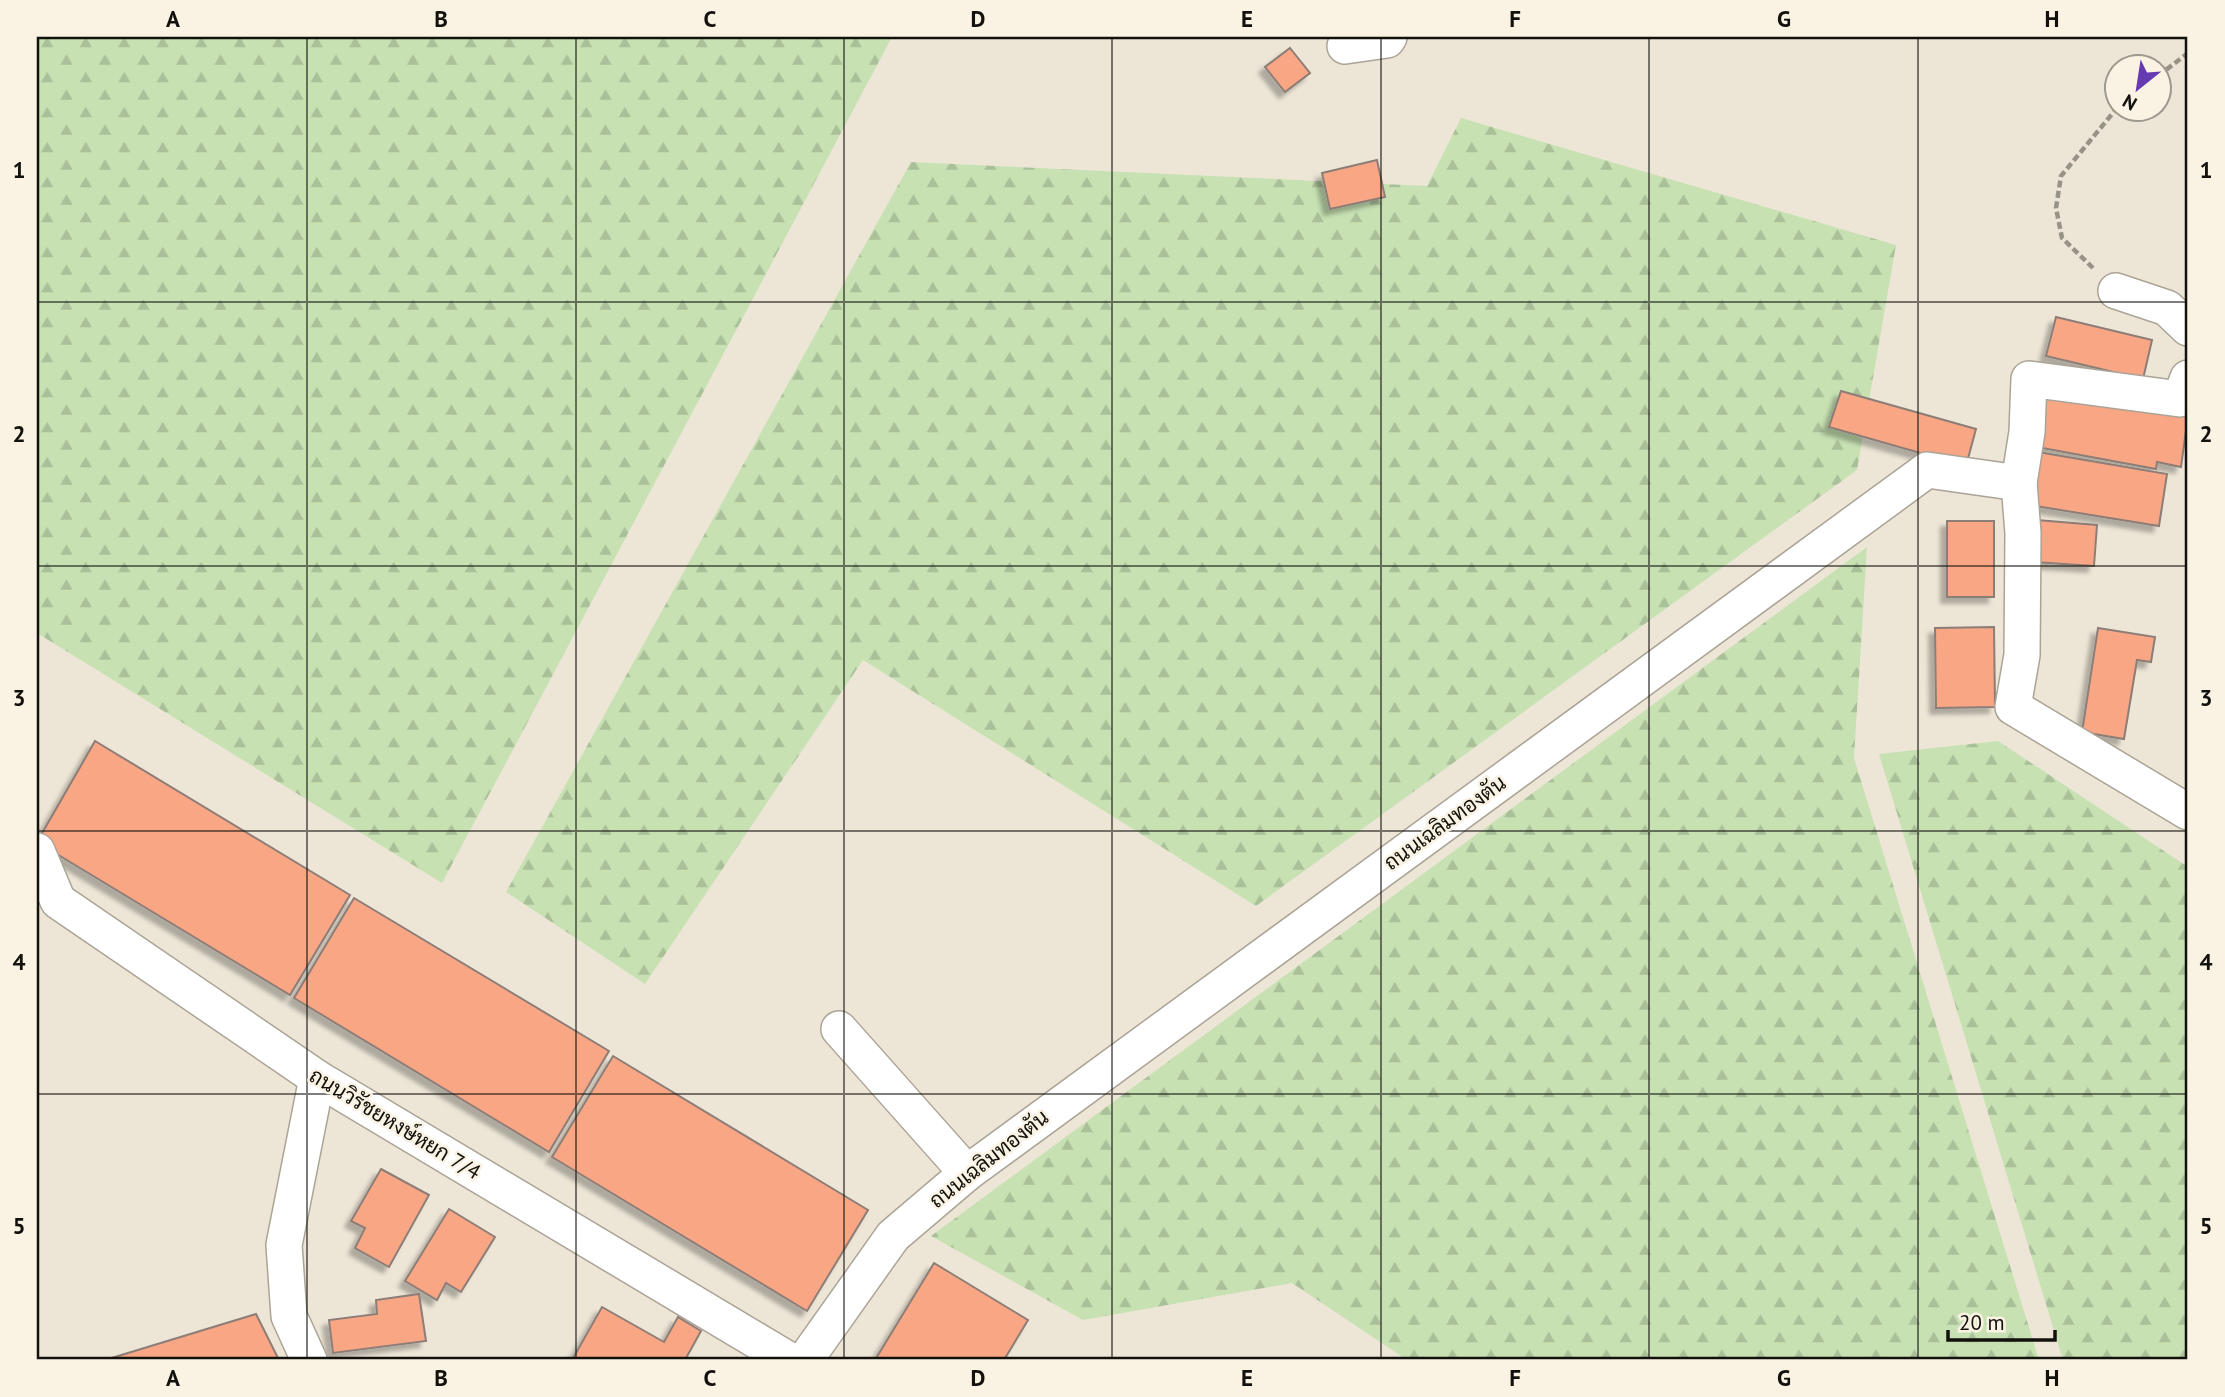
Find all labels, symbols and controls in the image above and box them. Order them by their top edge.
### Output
text: A [166,4,180,33]
text: B [434,4,448,33]
text: C [704,4,717,33]
text: D [971,4,985,33]
text: E [1241,4,1253,33]
text: F [1509,4,1521,33]
text: G [1777,4,1791,33]
text: H [2045,4,2059,33]
north arrow [2102,52,2172,122]
text: N [2118,89,2141,116]
text: 1 [12,155,26,184]
text: 1 [2199,155,2213,184]
text: 2 [12,419,26,448]
text: 2 [2199,419,2213,448]
text: 3 [12,683,26,712]
text: 3 [2199,683,2213,712]
street label: ถนนเฉลิมทองตัน [1378,769,1511,876]
text: 4 [12,947,26,976]
text: 4 [2199,947,2213,976]
street label: ถนนวิรัชยหงษ์หยก 7/4 [305,1062,486,1185]
street label: ถนนเฉลิมทองตัน [924,1104,1054,1214]
text: 5 [12,1211,26,1240]
text: 5 [2199,1211,2213,1240]
scale bar [1948,1299,2055,1343]
text: 20 m [1959,1309,2005,1336]
text: A [166,1363,180,1392]
text: B [434,1363,448,1392]
text: C [704,1363,717,1392]
text: D [971,1363,985,1392]
text: E [1241,1363,1253,1392]
text: F [1509,1363,1521,1392]
text: G [1777,1363,1791,1392]
text: H [2045,1363,2059,1392]

